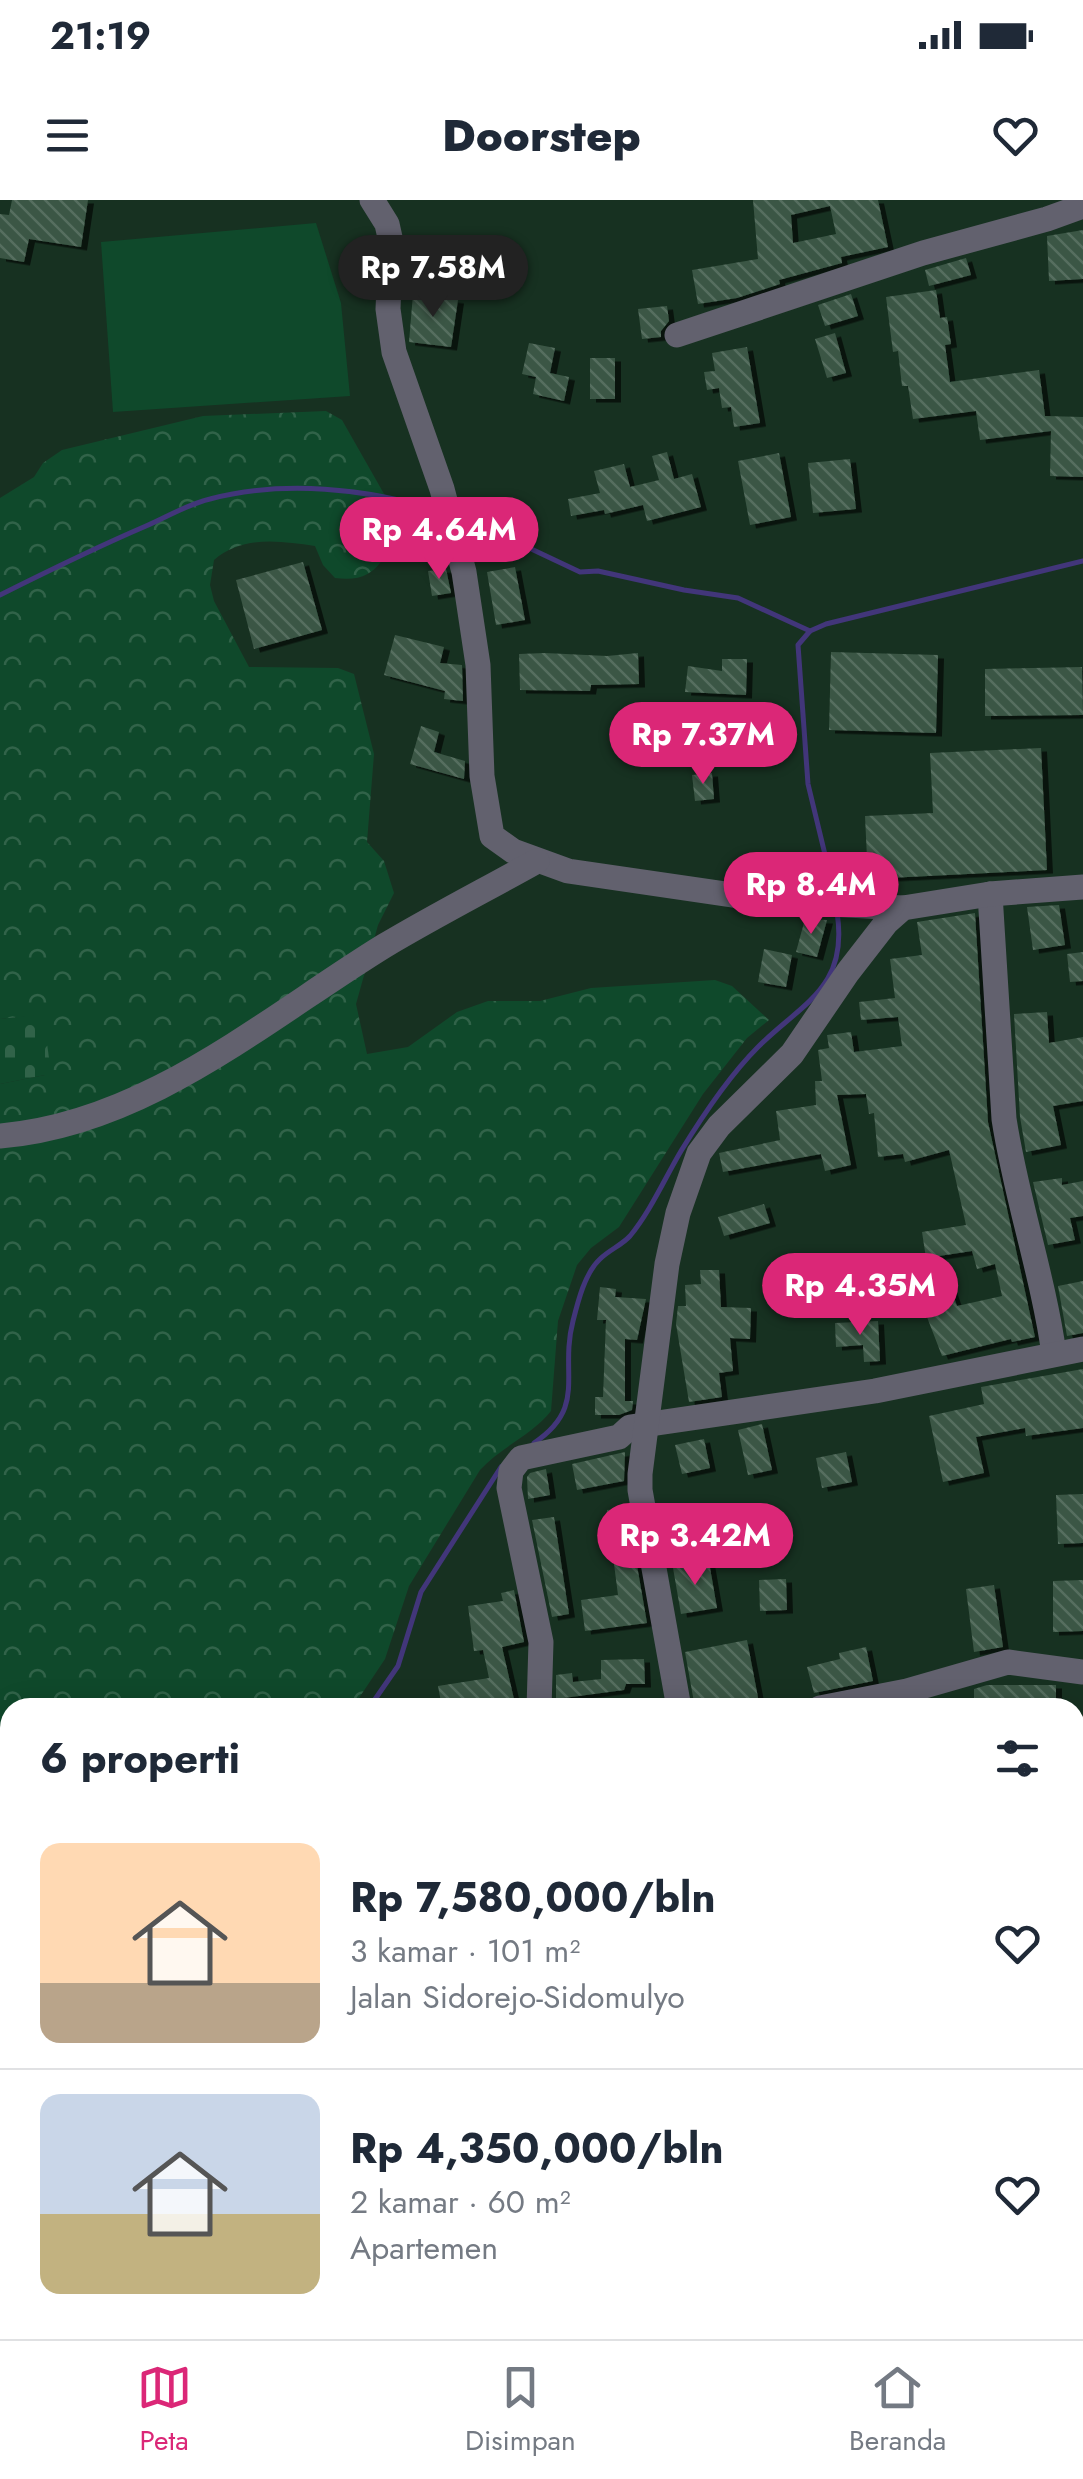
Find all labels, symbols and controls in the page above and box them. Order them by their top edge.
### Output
text: 21:19 [50,8,151,63]
text: Doorstep [442,103,641,168]
icon: menu [40,108,95,163]
icon: heart [988,108,1043,163]
pin: Rp 7.58M [330,235,536,320]
text: Rp 7.58M [360,244,506,290]
pin: Rp 4.64M [336,497,542,582]
text: Rp 4.64M [362,506,516,552]
pin: Rp 7.37M [600,702,806,787]
text: Rp 7.37M [631,711,775,757]
pin: Rp 8.4M [719,852,903,937]
text: Rp 8.4M [746,861,876,907]
pin: Rp 4.35M [757,1253,963,1338]
text: Rp 4.35M [784,1262,936,1308]
pin: Rp 3.42M [592,1503,798,1588]
text: Rp 3.42M [619,1512,771,1558]
text: 6 properti [40,1728,240,1789]
icon: filters [990,1731,1045,1786]
text: Rp 7,580,000/bln [350,1867,716,1928]
icon: home [120,1883,240,2003]
icon: heart [990,1916,1045,1971]
text: 3 kamar · 101 m² [350,1928,580,1974]
text: Jalan Sidorejo-Sidomulyo [350,1974,685,2020]
text: Rp 4,350,000/bln [350,2118,724,2179]
icon: home [120,2134,240,2254]
icon: heart [990,2167,1045,2222]
text: 2 kamar · 60 m² [350,2179,571,2225]
text: Apartemen [350,2225,498,2271]
tab: Peta [137,2360,192,2461]
tab: Disimpan [465,2360,576,2461]
tab: Beranda [849,2360,946,2461]

